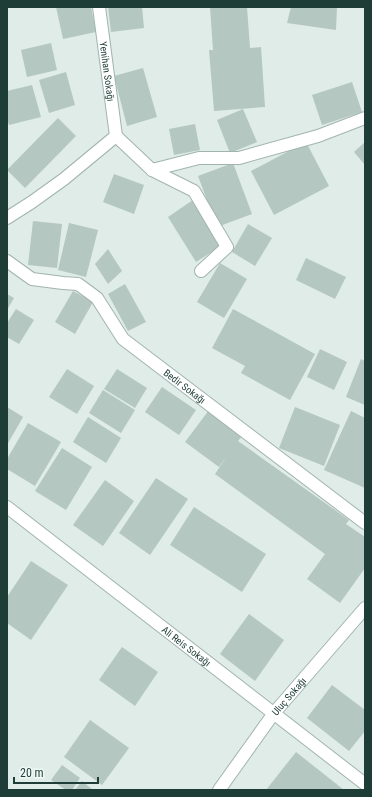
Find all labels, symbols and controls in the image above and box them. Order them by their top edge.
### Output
street label: Yenihan Sokağı [98,41,116,102]
street label: Bedir Sokağı [162,367,208,406]
street label: Ali Reis Sokağı [160,624,213,669]
street label: Uluç Sokağı [270,675,308,718]
scale bar [14,759,98,785]
text: 20 m [20,766,44,780]

